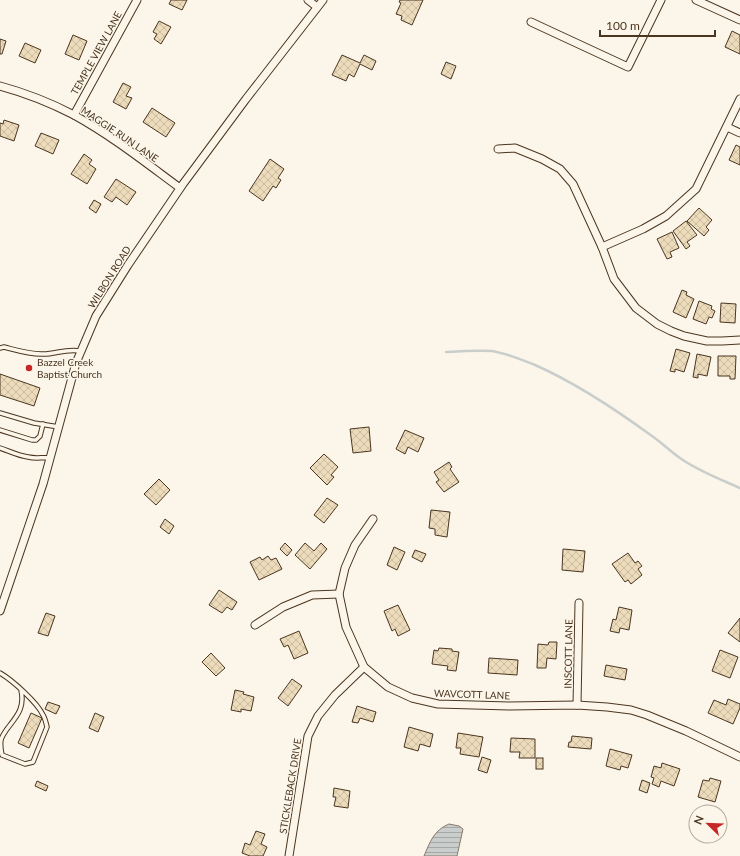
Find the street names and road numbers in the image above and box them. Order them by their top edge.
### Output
street label: TEMPLE VIEW LANE [68,9,124,97]
street label: MAGGIE RUN LANE [79,104,161,164]
street label: WILBON ROAD [85,243,133,310]
street label: INSCOTT LANE [561,619,575,689]
street label: WAVCOTT LANE [434,687,511,701]
street label: STICKLEBACK DRIVE [277,737,303,835]

